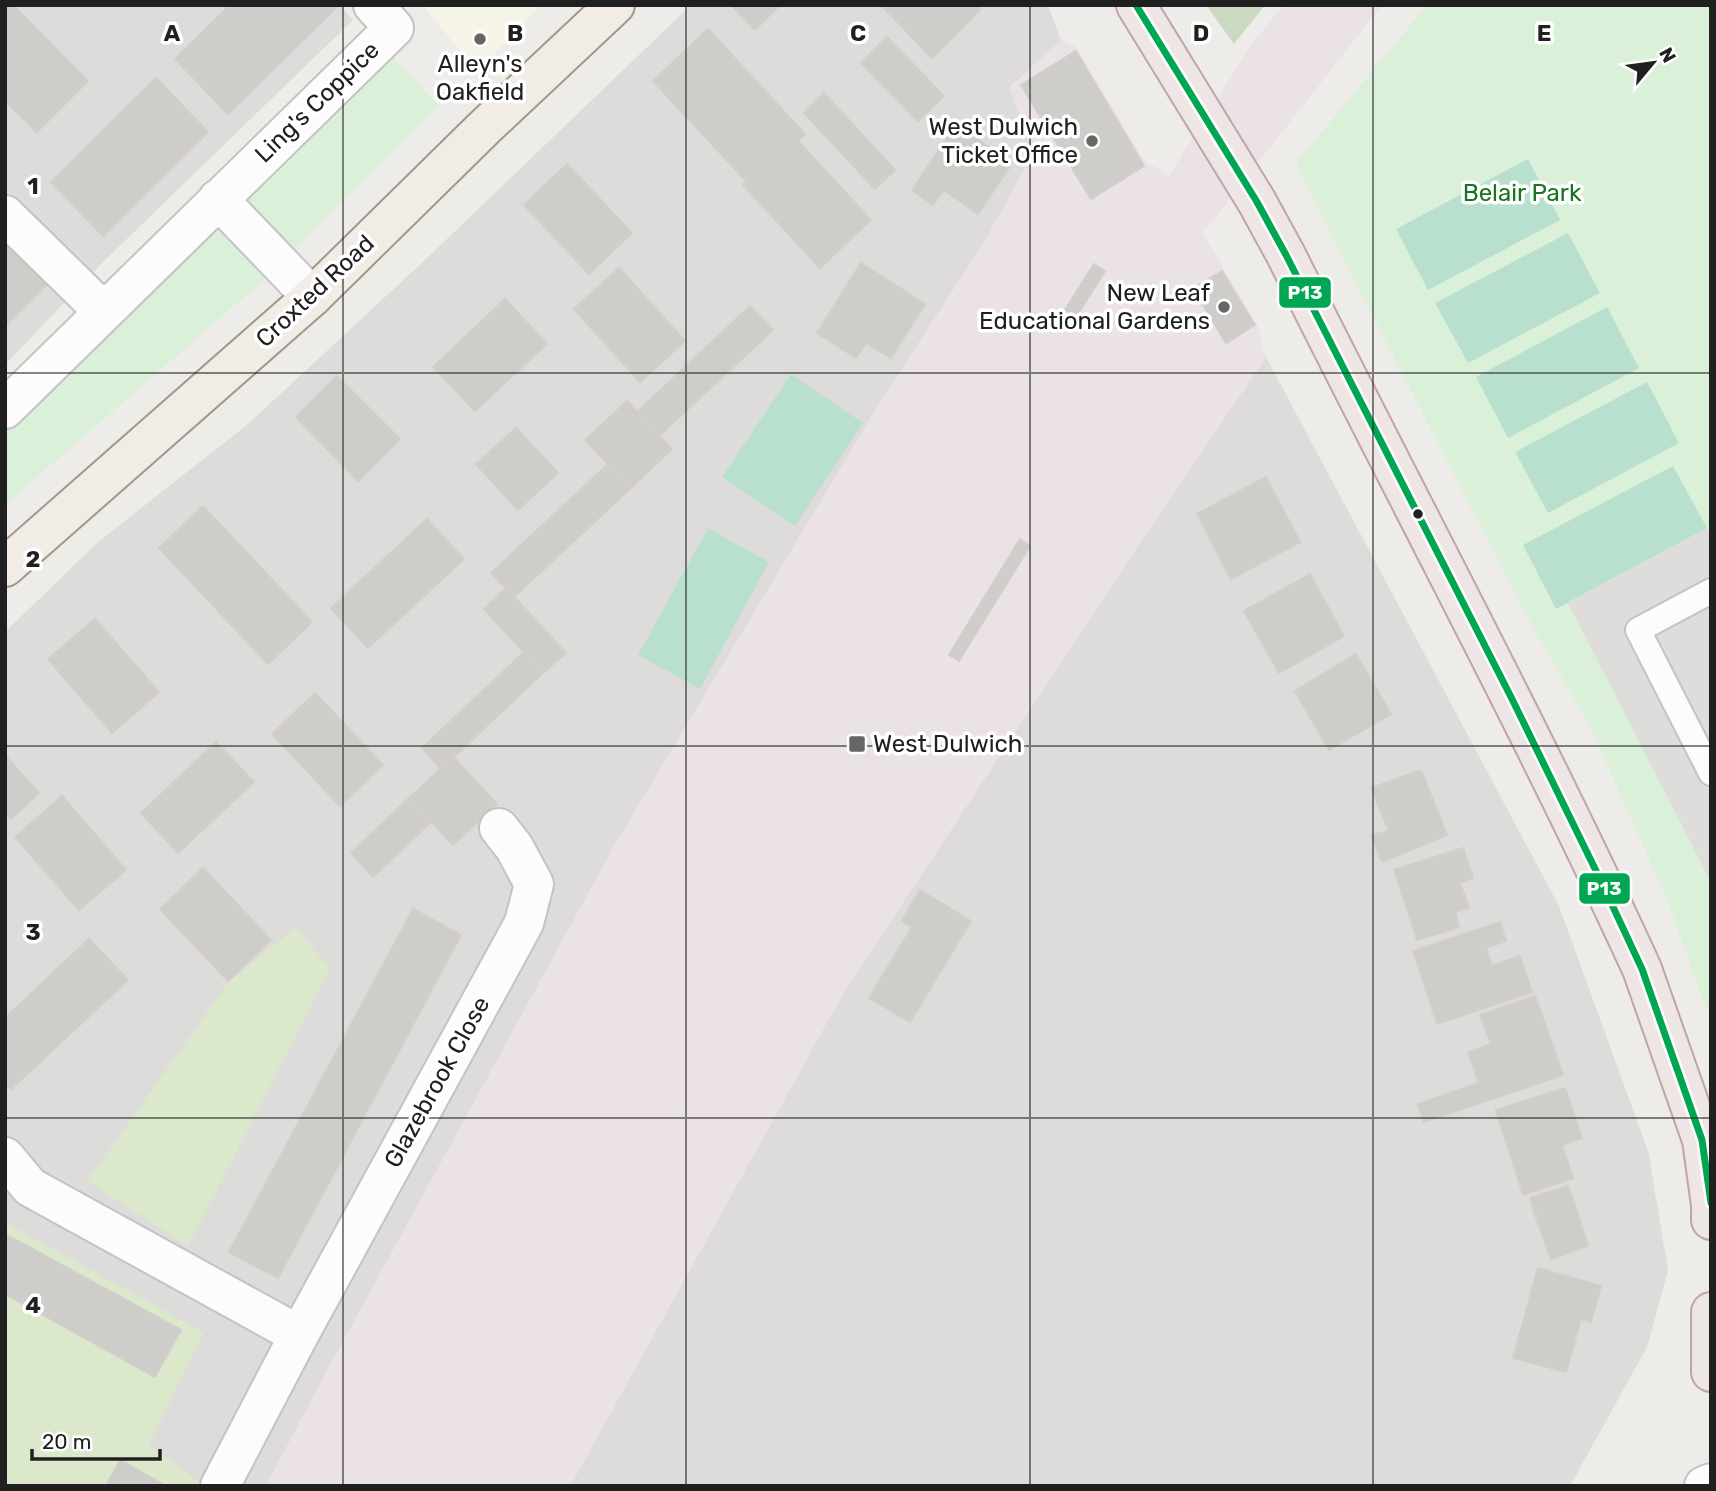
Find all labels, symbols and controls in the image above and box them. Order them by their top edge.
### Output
text: A [164,19,181,47]
text: B [507,19,523,47]
text: C [850,19,866,47]
text: D [1193,19,1209,47]
text: E [1537,19,1551,47]
north arrow [1618,28,1688,98]
marker: Alleyn's Oakfield [472,31,488,47]
street label: Ling's Coppice [249,36,385,168]
text: N [1654,43,1681,67]
place label: Alleyn's Oakfield [436,50,524,106]
place label: West Dulwich Ticket Office [929,113,1078,169]
marker: West Dulwich Ticket Office [1084,133,1100,149]
text: 1 [27,172,39,200]
park label: Belair Park [1463,179,1582,207]
street label: Croxted Road [250,229,380,353]
line badge: P13 [1278,276,1332,309]
place label: New Leaf Educational Gardens [979,279,1211,335]
text: P13 [1288,281,1322,304]
marker: New Leaf Educational Gardens [1216,299,1232,315]
unlabelled marker [1411,507,1425,521]
text: 2 [26,545,40,573]
place label: West Dulwich [873,730,1022,758]
marker: West Dulwich [847,734,867,754]
line badge: P13 [1578,872,1631,905]
text: P13 [1587,877,1621,900]
text: 3 [25,918,41,946]
street label: Glazebrook Close [378,992,496,1172]
text: 4 [25,1291,41,1319]
scale bar [32,1418,159,1462]
text: 20 m [42,1429,91,1454]

